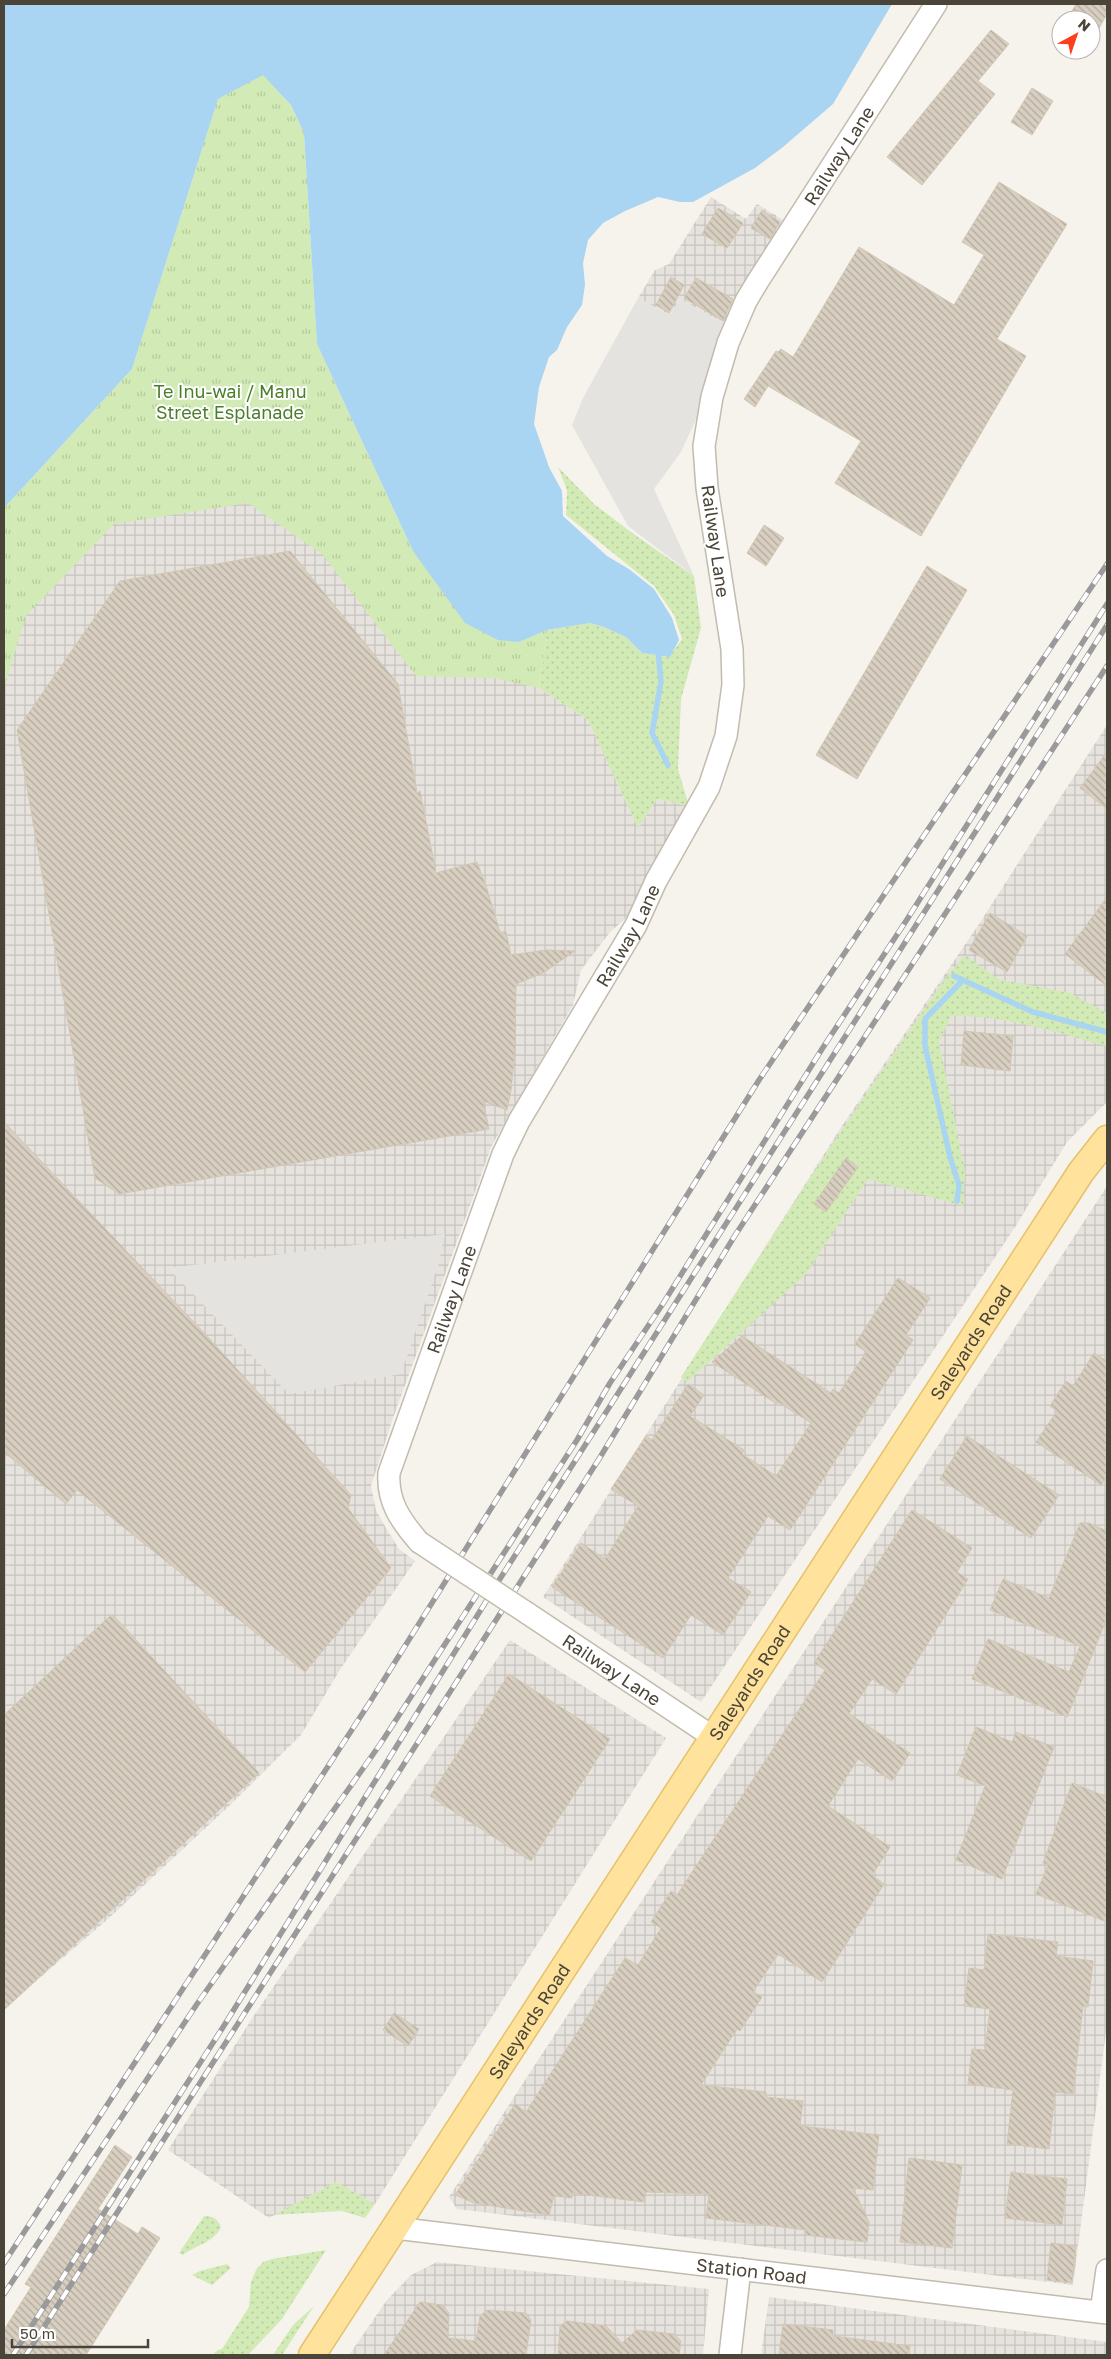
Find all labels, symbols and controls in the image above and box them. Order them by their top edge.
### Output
north arrow [1051,10,1101,60]
text: N [1075,15,1094,35]
street label: Railway Lane [799,102,879,209]
park label: Te Inu-wai / Manu Street Esplanade [153,380,307,423]
street label: Railway Lane [697,483,735,599]
street label: Railway Lane [591,881,664,991]
street label: Railway Lane [422,1242,481,1356]
street label: Saleyards Road [925,1280,1016,1404]
street label: Saleyards Road [704,1621,795,1744]
street label: Railway Lane [559,1629,665,1710]
street label: Saleyards Road [483,1959,574,2083]
street label: Station Road [695,2253,808,2288]
scale bar [12,2316,149,2348]
text: 50 m [20,2324,55,2342]

